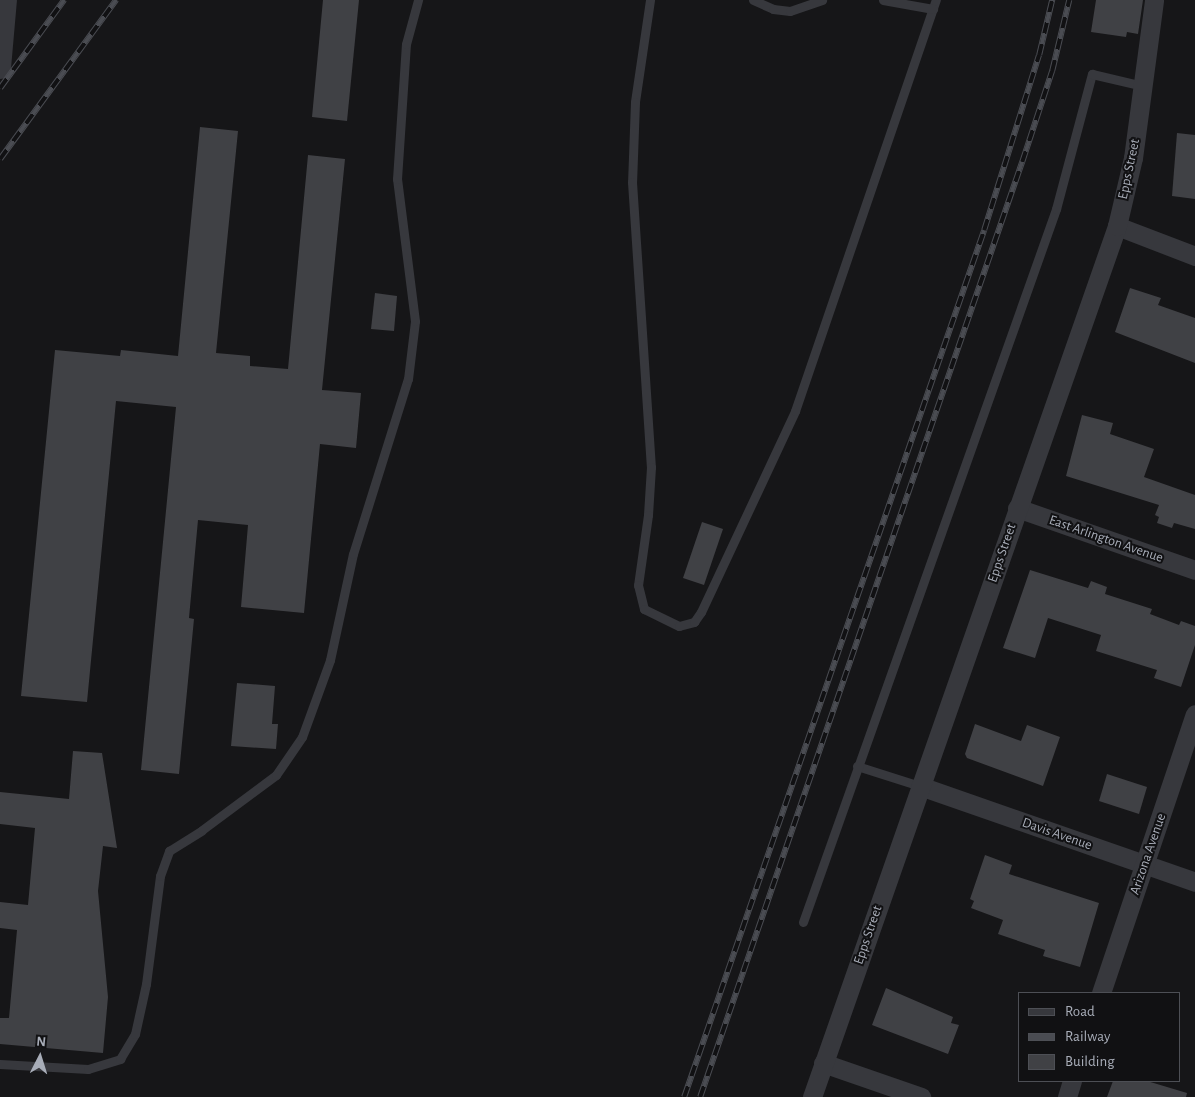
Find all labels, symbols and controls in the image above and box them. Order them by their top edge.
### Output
street label: Epps Street [1114,137,1144,201]
street label: East Arlington Avenue [1047,512,1165,566]
street label: Epps Street [984,521,1020,585]
street label: Arizona Avenue [1126,811,1170,897]
street label: Davis Avenue [1020,814,1094,854]
street label: Epps Street [850,903,886,967]
legend [1018,992,1180,1082]
text: Road [1065,1004,1095,1019]
text: Railway [1065,1029,1110,1044]
north arrow [15,1032,65,1082]
text: N [36,1035,47,1049]
text: Building [1065,1054,1115,1069]

